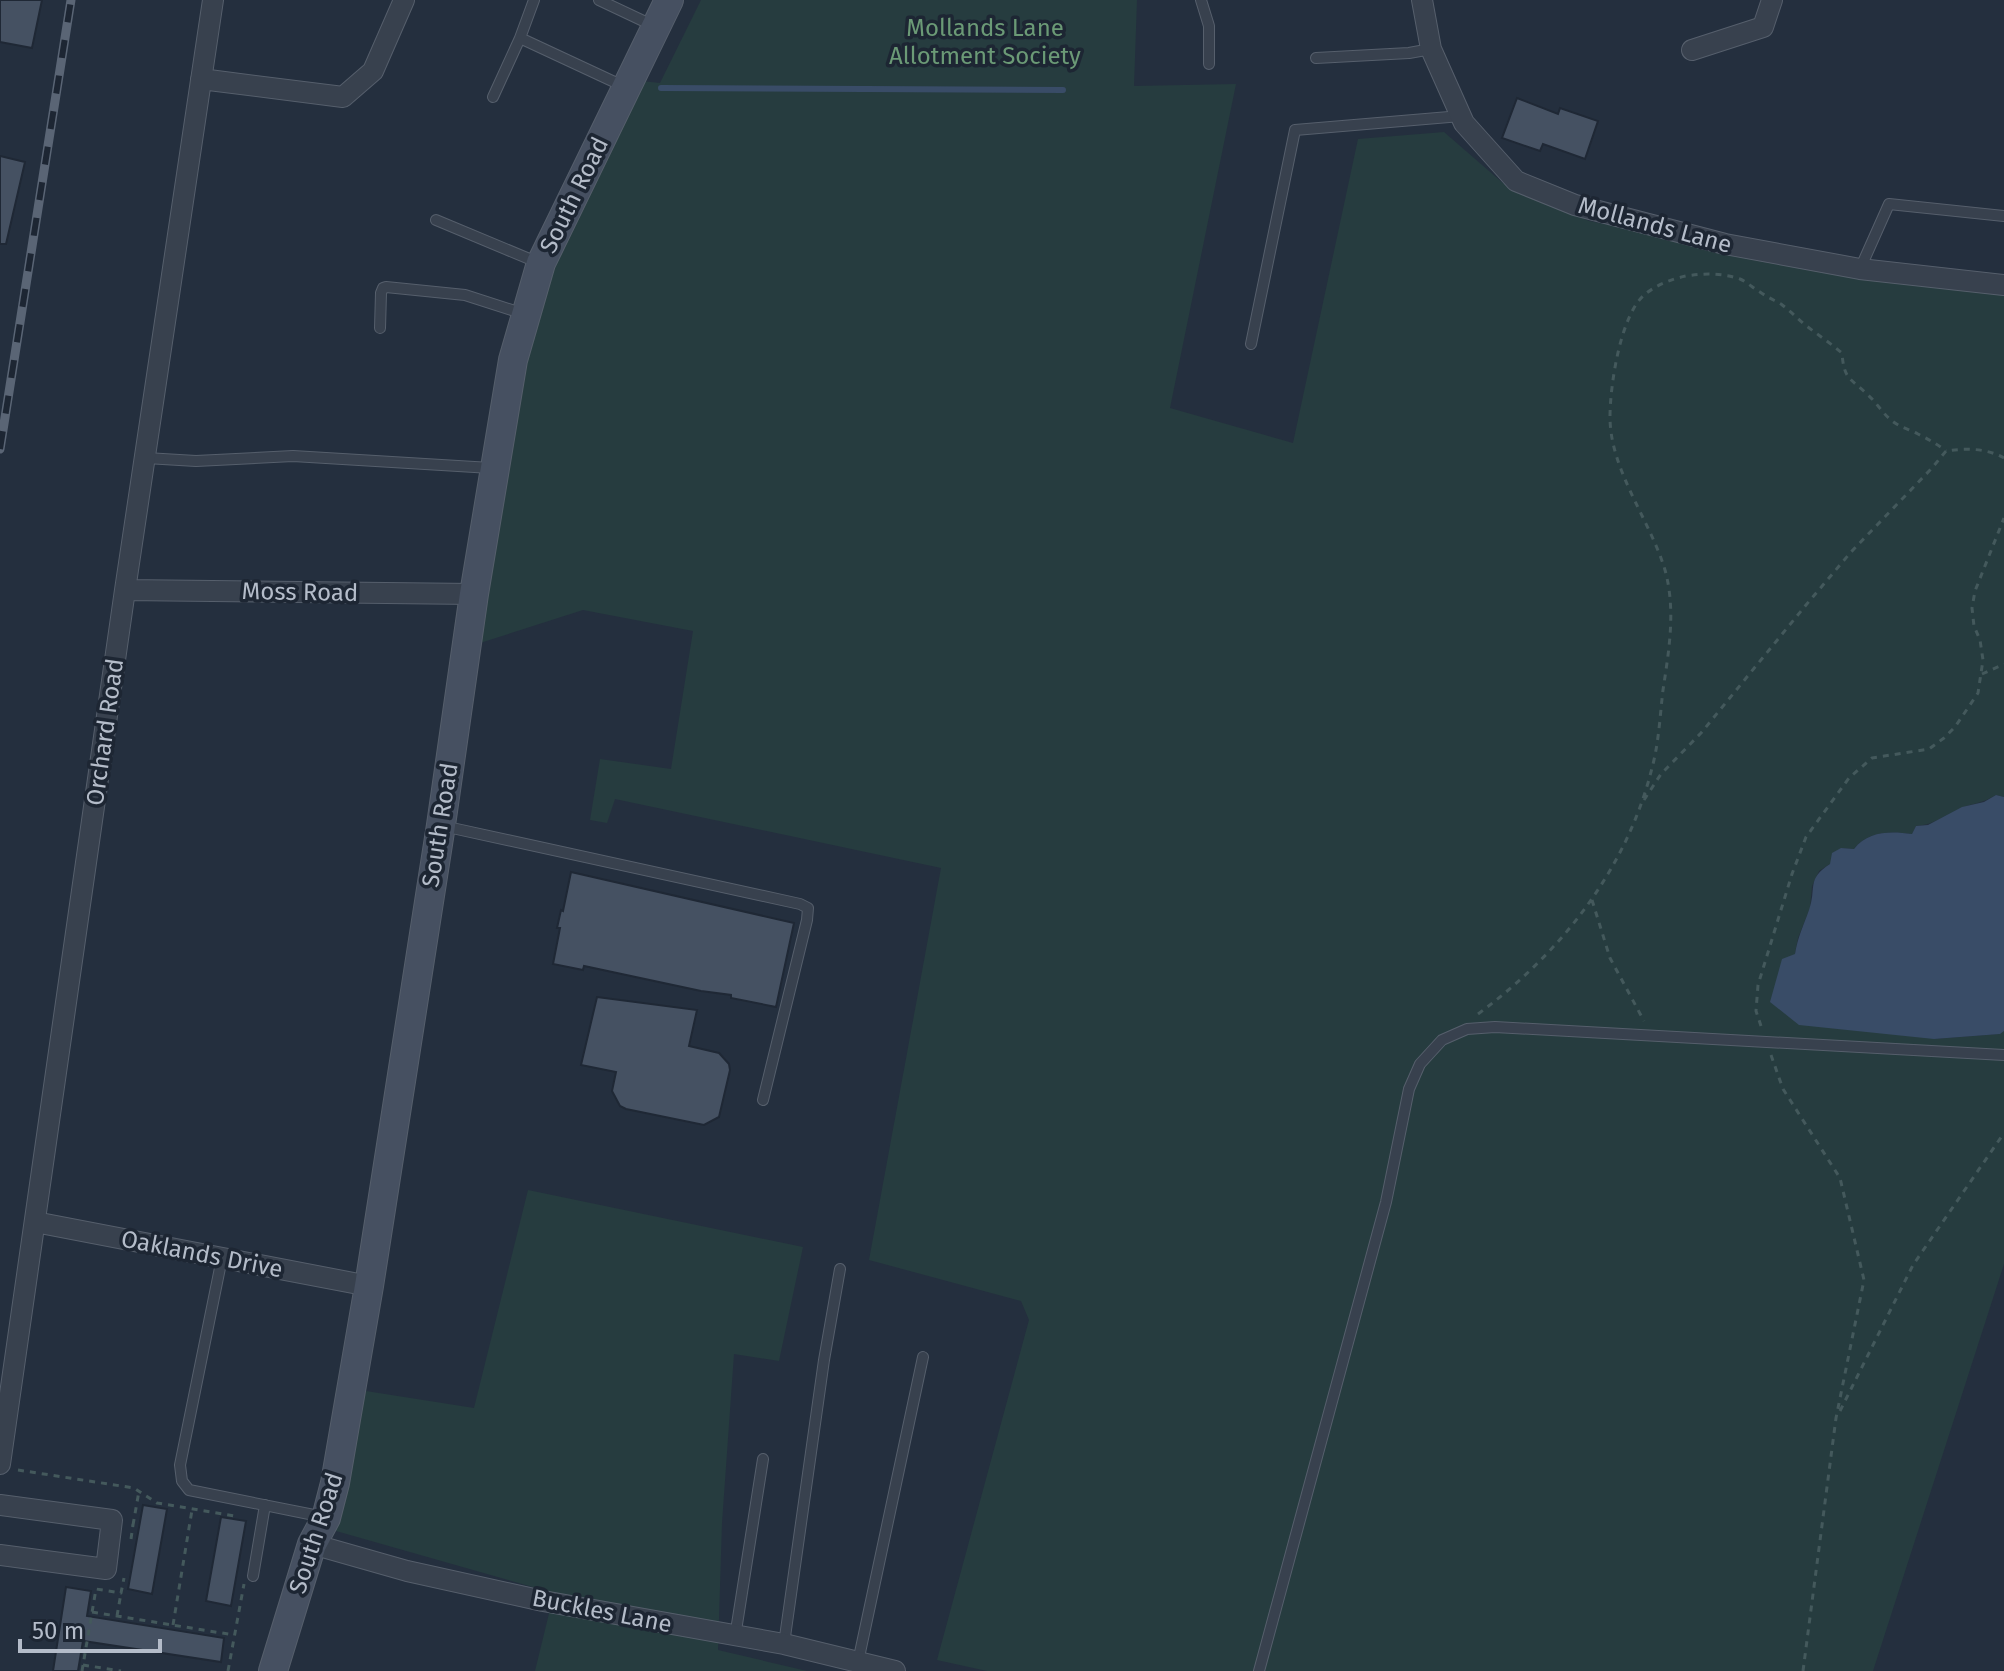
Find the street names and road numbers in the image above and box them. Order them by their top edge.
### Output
street label: South Road [534,132,614,258]
street label: Mollands Lane [1575,191,1735,259]
street label: Moss Road [241,577,359,607]
street label: Orchard Road [81,657,129,807]
street label: South Road [416,761,464,889]
street label: Oaklands Drive [119,1225,285,1283]
street label: South Road [283,1469,349,1597]
street label: Buckles Lane [530,1584,674,1638]

